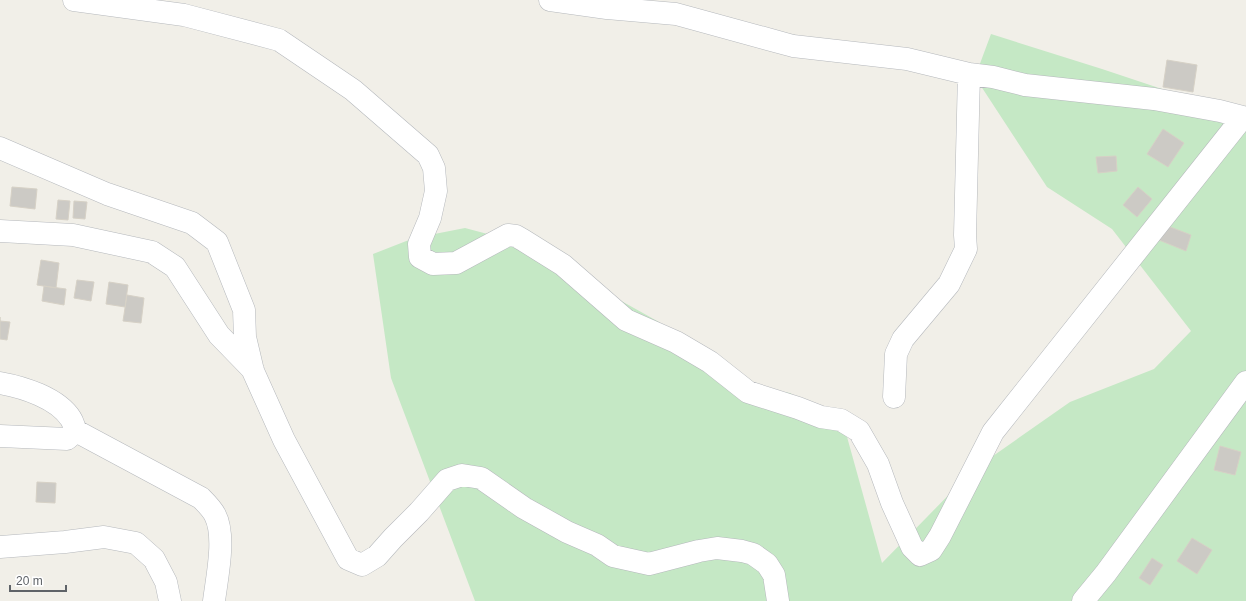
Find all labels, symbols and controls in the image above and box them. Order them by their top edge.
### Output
scale bar [10,567,66,593]
text: 20 m [16,574,43,588]

